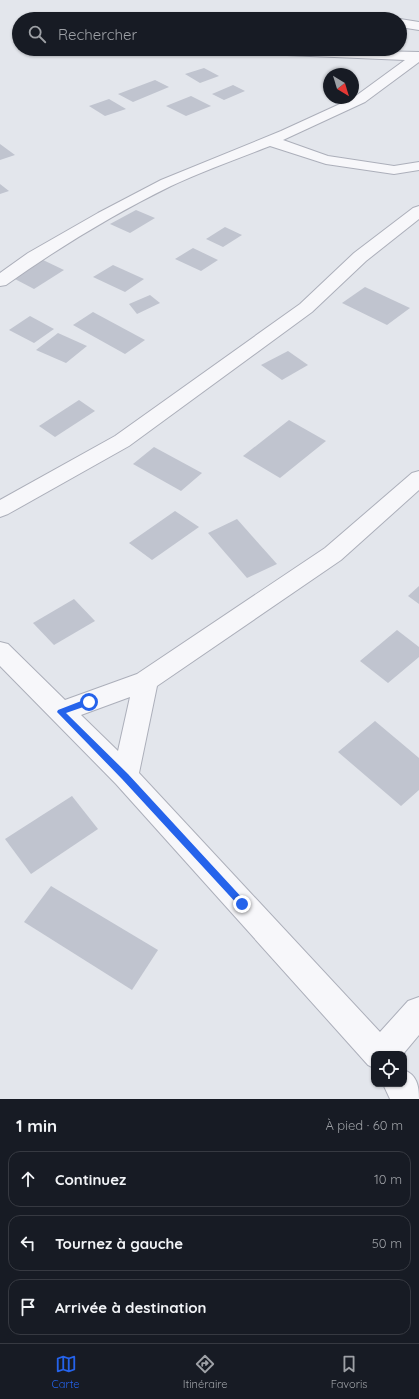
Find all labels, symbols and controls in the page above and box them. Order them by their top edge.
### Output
search box [12,12,407,56]
icon: search [26,23,48,45]
text: Rechercher [58,25,137,44]
north arrow [323,68,359,104]
route start [80,693,98,711]
route end [233,895,251,913]
map controls [371,1051,407,1087]
button: locate [371,1051,407,1087]
text: 1 min [16,1115,57,1136]
text: À pied · 60 m [325,1117,403,1133]
icon: ahead [17,1168,39,1190]
text: Continuez [55,1170,126,1189]
text: 10 m [374,1171,402,1187]
icon: left [17,1232,39,1254]
text: Tournez à gauche [55,1234,183,1253]
text: 50 m [372,1235,402,1251]
icon: arrive [17,1296,39,1318]
text: Arrivée à destination [55,1298,207,1317]
tab: Carte [52,1353,80,1391]
tab: Itinéraire [183,1353,228,1391]
tab: Favoris [331,1353,367,1391]

